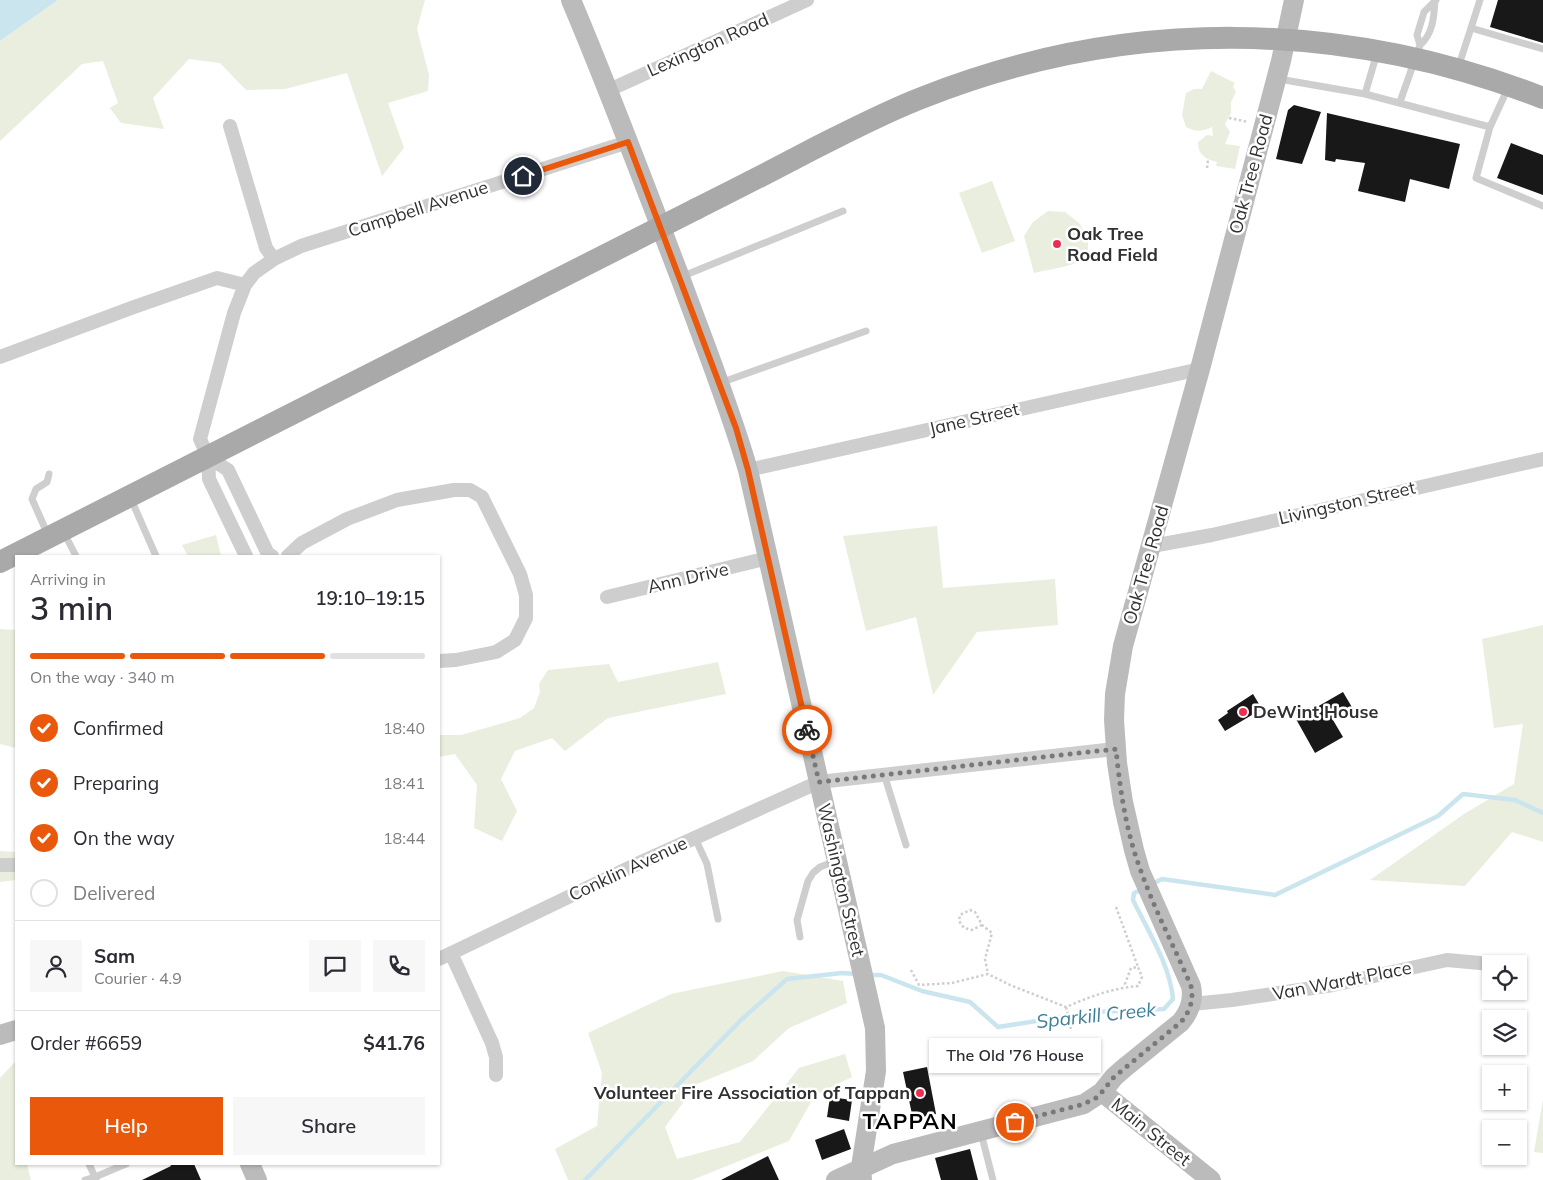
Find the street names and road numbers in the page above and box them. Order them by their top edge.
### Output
street label: Lexington Road [643,7,772,82]
street label: Oak Tree Road [1223,111,1278,236]
street label: Campbell Avenue [345,175,491,242]
street label: Jane Street [927,397,1021,440]
street label: Livingston Street [1276,476,1418,529]
street label: Oak Tree Road [1118,503,1174,627]
street label: Ann Drive [645,557,731,598]
street label: Washington Street [813,801,870,959]
street label: Conklin Avenue [565,831,691,906]
street label: Van Wardt Place [1271,956,1413,1005]
street label: Main Street [1107,1093,1196,1171]

